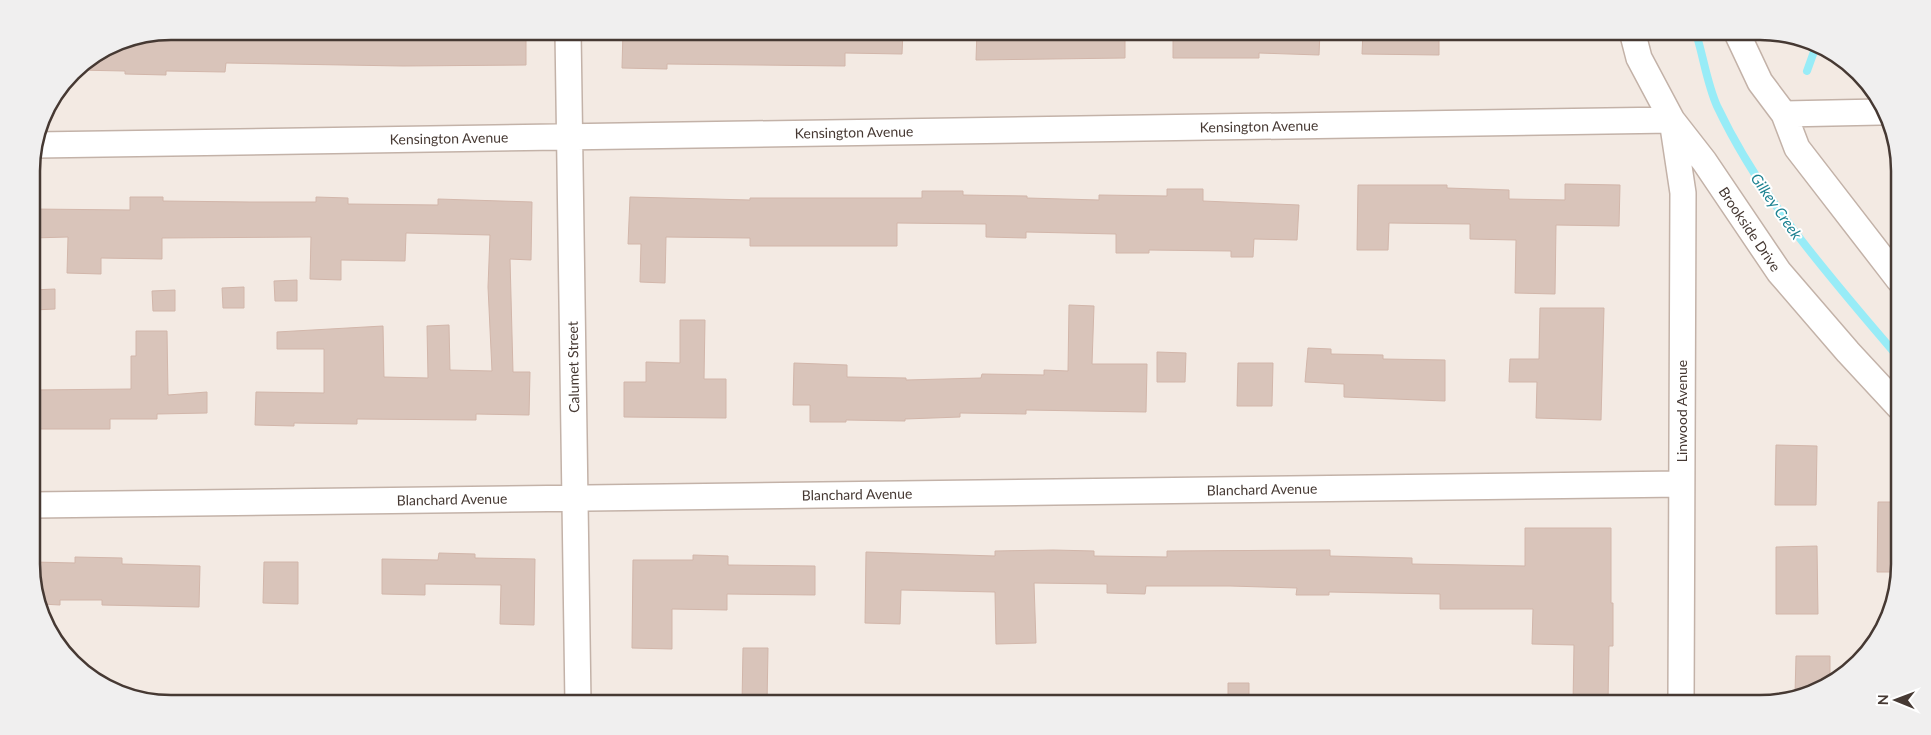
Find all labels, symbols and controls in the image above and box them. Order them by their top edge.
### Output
street label: Kensington Avenue [1200,116,1318,136]
street label: Kensington Avenue [795,122,913,142]
street label: Kensington Avenue [390,128,508,148]
water label: Gilkey Creek [1748,169,1807,243]
street label: Brookside Drive [1715,183,1785,275]
street label: Calumet Street [564,321,582,413]
street label: Linwood Avenue [1673,360,1690,462]
street label: Blanchard Avenue [1207,480,1317,498]
street label: Blanchard Avenue [802,485,912,503]
street label: Blanchard Avenue [397,490,507,508]
north arrow [1871,675,1921,725]
text: N [1874,694,1891,705]

